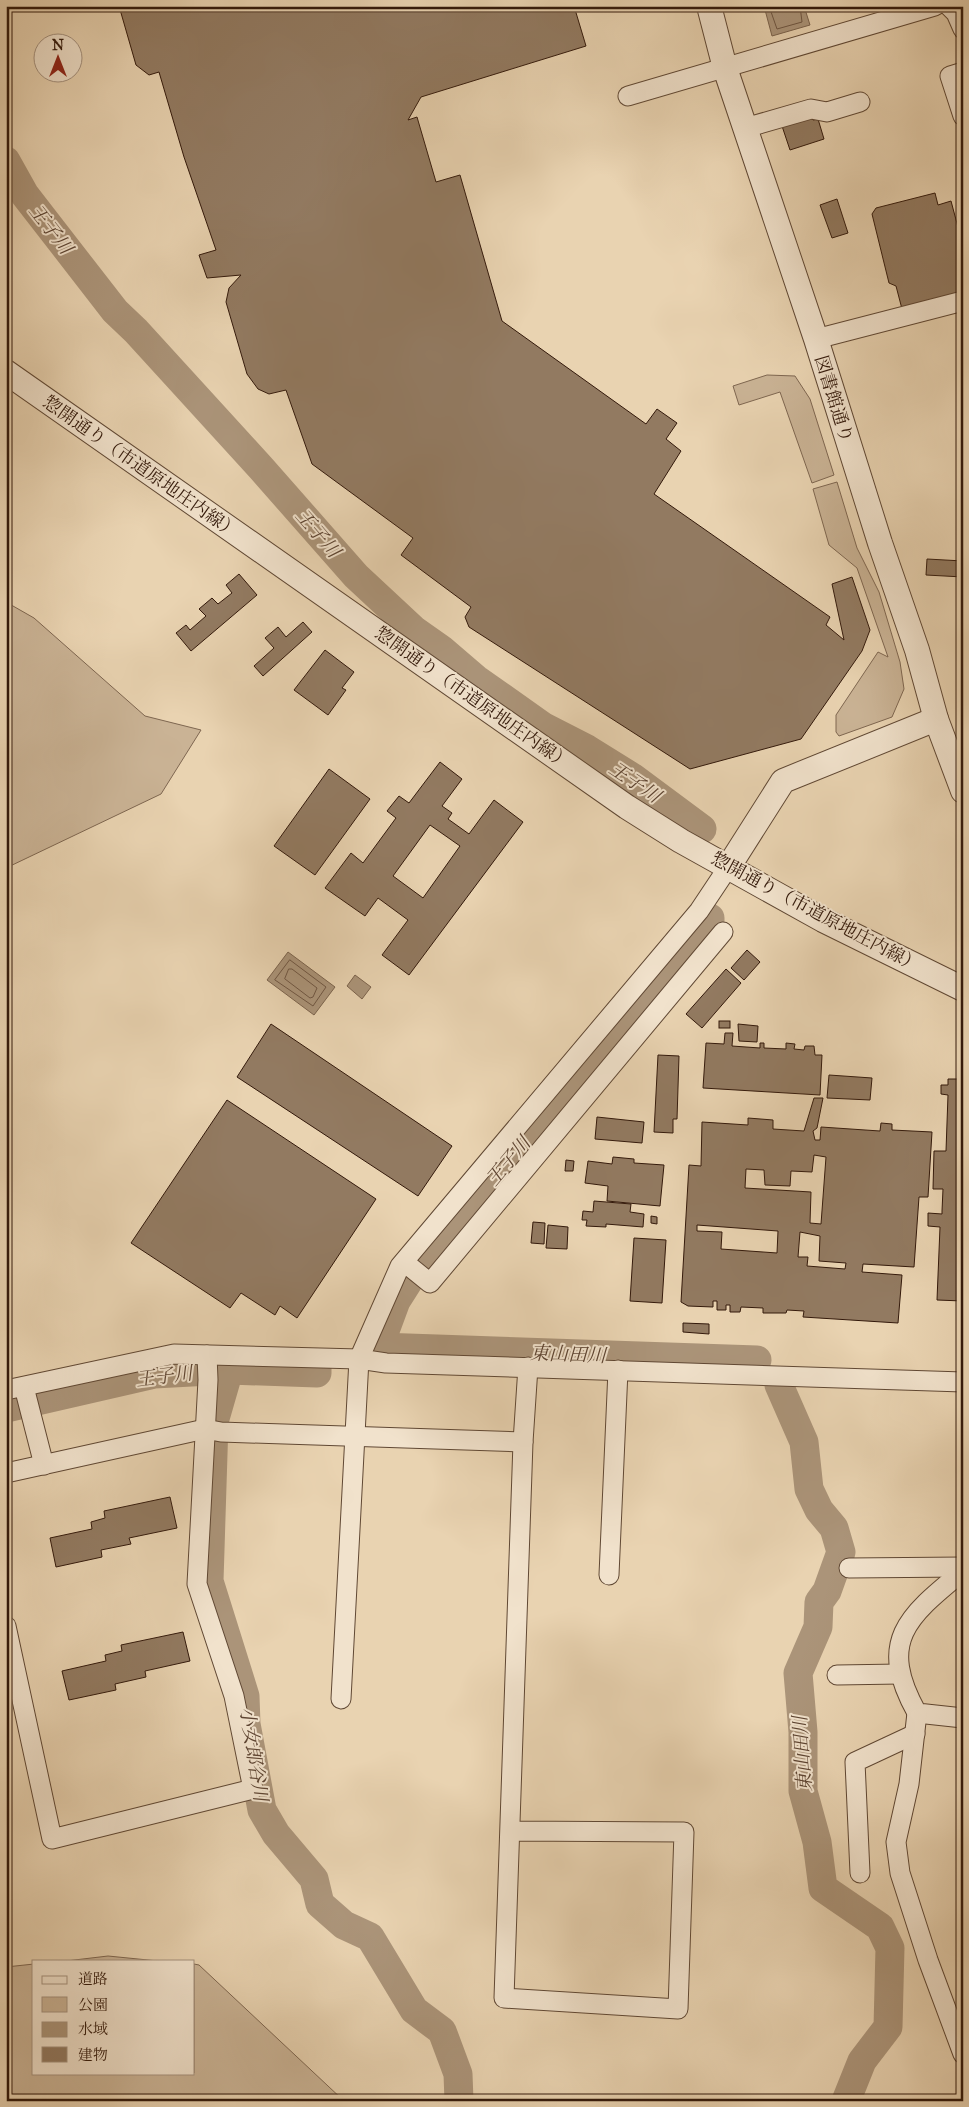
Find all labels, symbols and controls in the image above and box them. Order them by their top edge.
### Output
north arrow [32,32,82,82]
text: N [52,37,64,54]
water label: 王子川 [24,199,79,260]
street label: 図書館通り [810,353,858,445]
street label: 惣開通り（市道原地庄内線） [39,391,243,543]
water label: 王子川 [291,504,347,564]
street label: 惣開通り（市道原地庄内線） [371,622,575,774]
water label: 王子川 [605,757,667,809]
street label: 惣開通り（市道原地庄内線） [708,847,924,977]
water label: 王子川 [481,1130,536,1190]
water label: 東山田川 [530,1341,608,1367]
water label: 王子川 [134,1361,196,1391]
water label: 小女郎谷川 [235,1705,273,1805]
water label: 東山田川 [788,1713,816,1793]
legend [32,1960,195,2074]
text: 道路 [78,1970,108,1988]
text: 公園 [78,1996,108,2014]
text: 水域 [78,2020,108,2038]
text: 建物 [78,2046,108,2064]

